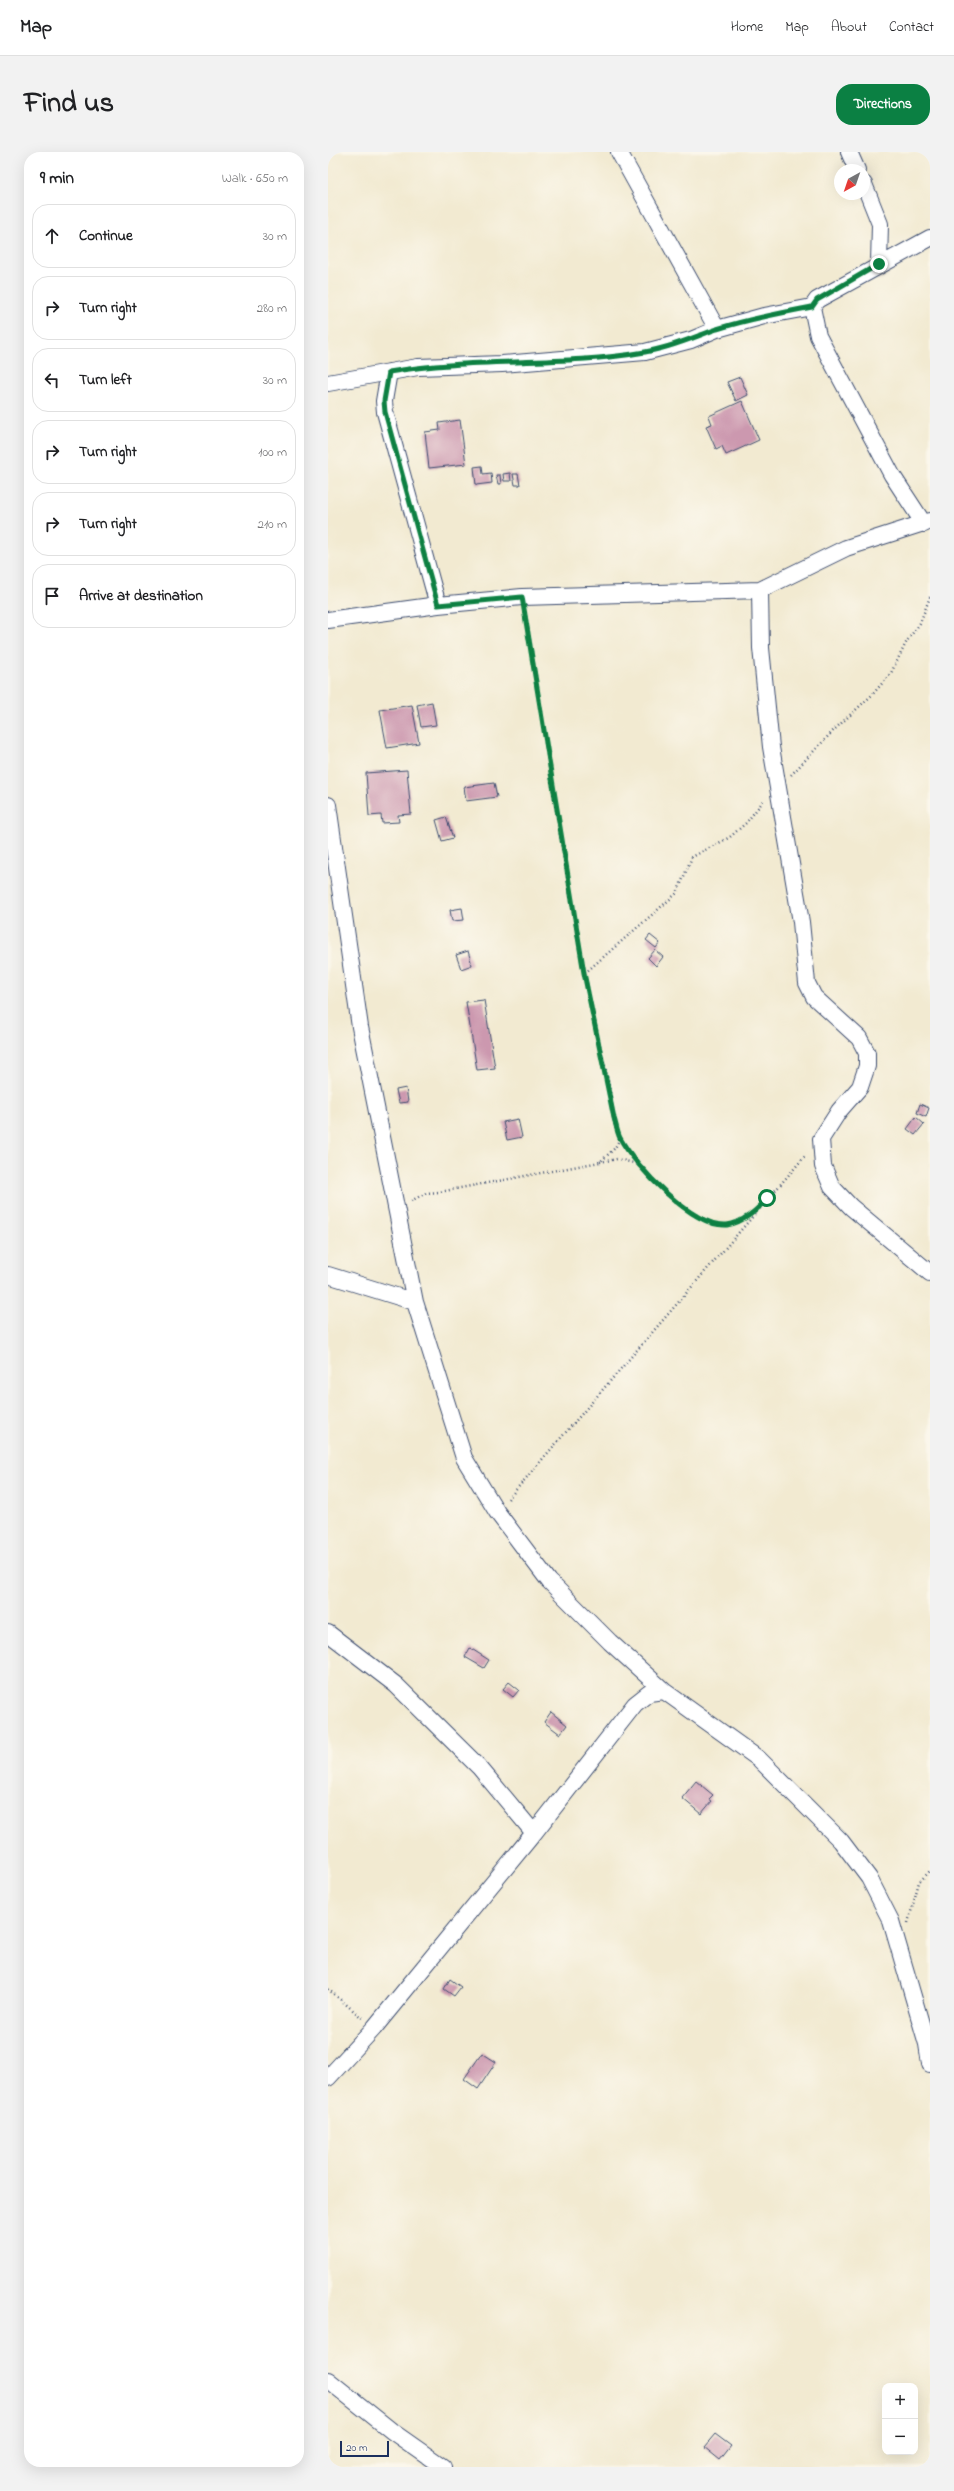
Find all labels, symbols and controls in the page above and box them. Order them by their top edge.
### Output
text: Map [20,14,52,41]
text: Home [731,17,763,38]
text: Map [785,17,809,38]
text: About [831,17,867,38]
text: Contact [889,17,934,38]
text: Find us [24,84,114,125]
button: Directions [836,84,930,125]
north arrow [834,164,870,200]
text: 9 min [40,166,74,191]
text: Walk · 650 m [222,169,288,188]
icon: ahead [41,225,63,247]
text: Continue [79,225,133,247]
text: 30 m [263,227,287,246]
route end [870,255,888,273]
icon: right [41,297,63,319]
text: Turn right [79,297,137,319]
text: 280 m [257,299,287,318]
icon: left [41,369,63,391]
text: Turn left [79,369,132,391]
text: 30 m [263,371,287,390]
icon: right [41,441,63,463]
text: Turn right [79,441,137,463]
text: 100 m [258,443,287,462]
icon: right [41,513,63,535]
text: Turn right [79,513,137,535]
text: 210 m [257,515,287,534]
icon: arrive [41,585,63,607]
text: Arrive at destination [79,585,203,607]
route start [758,1189,776,1207]
map controls [882,2383,918,2455]
button: + [882,2383,918,2419]
button: − [882,2419,918,2455]
scale bar [340,2439,389,2458]
text: 20 m [346,2440,368,2456]

